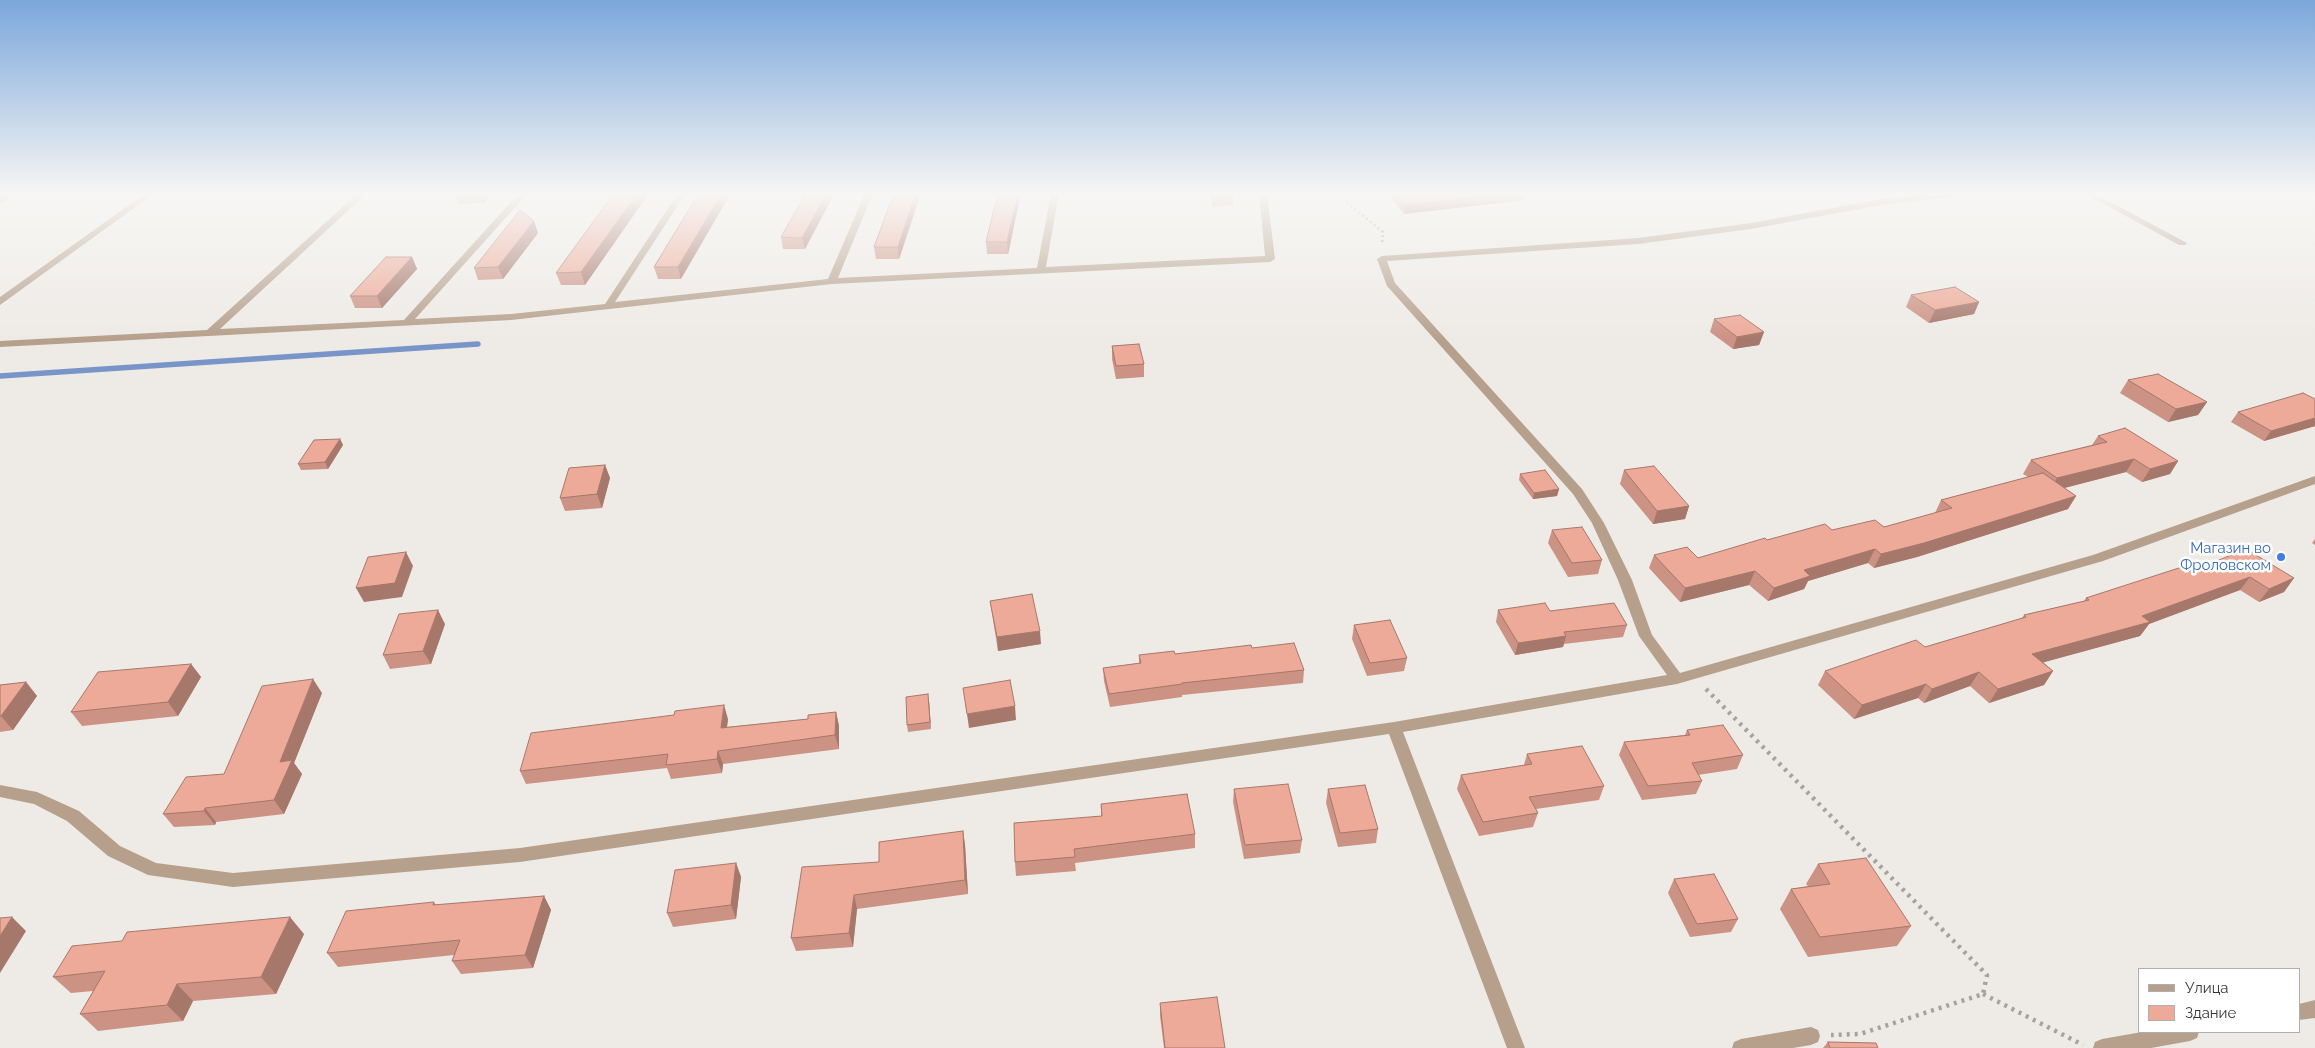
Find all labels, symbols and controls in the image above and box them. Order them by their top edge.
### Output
place label: Магазин во Фроловском [2180,539,2271,574]
marker: Магазин во Фроловском [2275,551,2287,563]
legend [2138,968,2300,1033]
text: Улица [2185,979,2229,997]
text: Здание [2185,1004,2236,1022]

